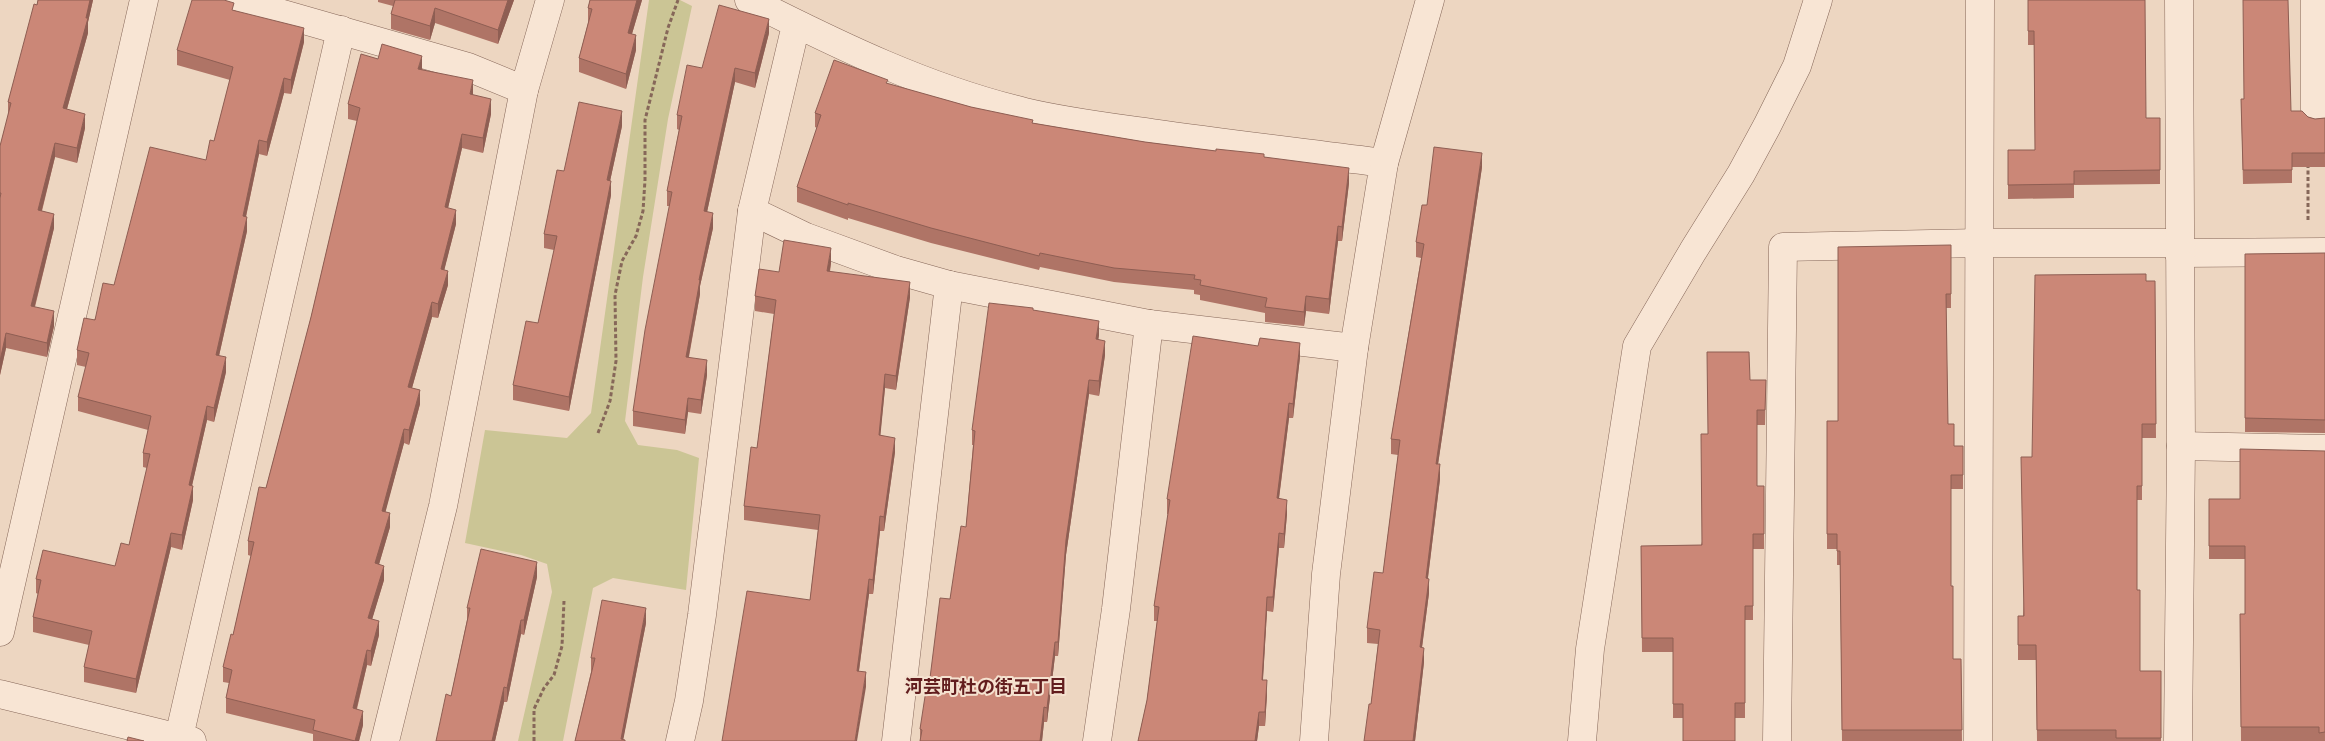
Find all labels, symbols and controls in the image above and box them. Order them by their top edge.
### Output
district label: 河芸町杜の街五丁目 [905,675,1067,698]

